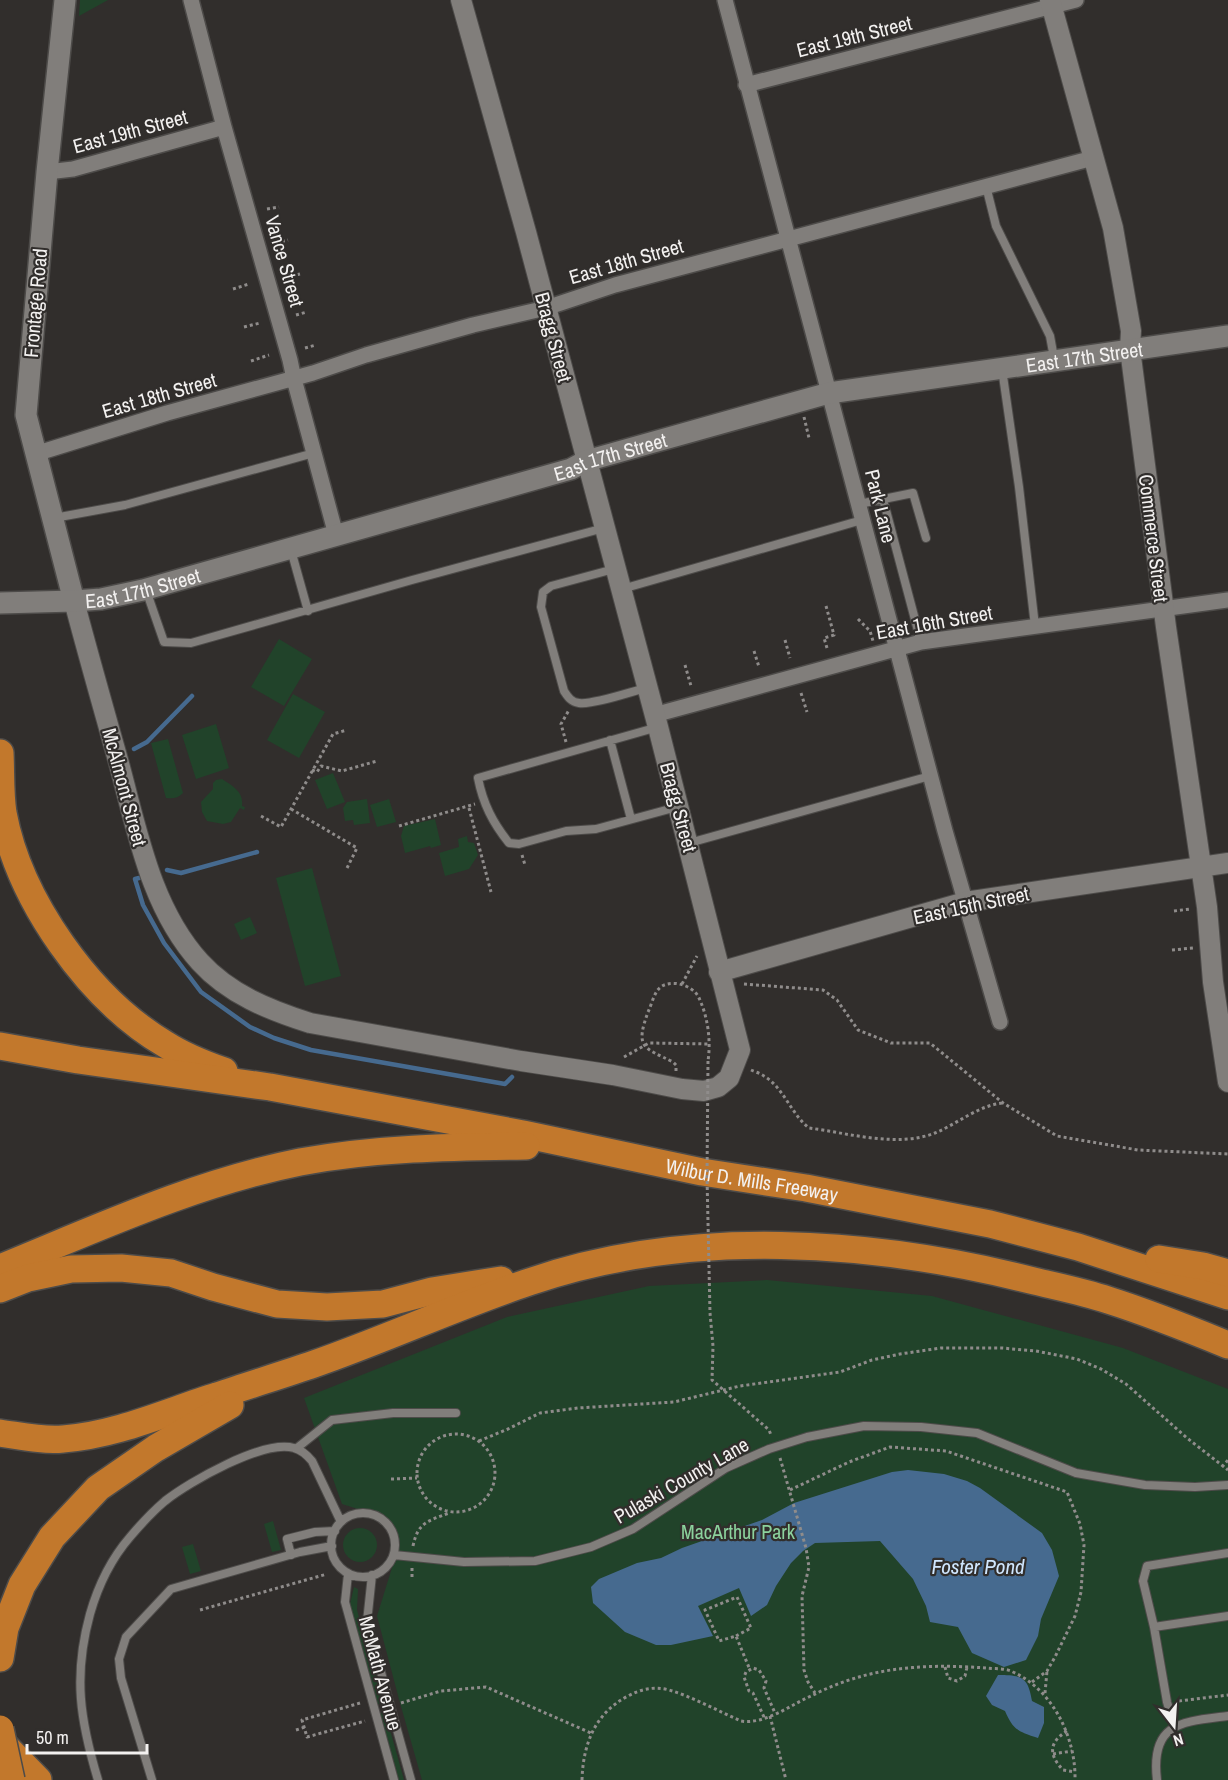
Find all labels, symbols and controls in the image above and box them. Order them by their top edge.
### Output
street label: East 19th Street [794,9,915,63]
street label: East 19th Street [70,103,191,159]
street label: Vance Street [259,212,311,310]
street label: East 18th Street [566,232,687,290]
street label: Frontage Road [17,247,53,359]
street label: Bragg Street [529,289,579,385]
street label: East 17th Street [1024,335,1145,378]
street label: East 18th Street [99,366,220,424]
street label: East 17th Street [550,426,670,487]
street label: Park Lane [859,466,903,546]
street label: Commerce Street [1133,473,1175,604]
street label: East 17th Street [84,561,204,614]
street label: East 16th Street [874,598,995,646]
street label: McAlmont Street [96,725,154,849]
street label: Bragg Street [654,759,704,855]
street label: East 15th Street [911,879,1032,930]
street label: Wilbur D. Mills Freeway [663,1151,841,1208]
street label: Pulaski County Lane [609,1430,753,1530]
park label: MacArthur Park [681,1518,796,1545]
water label: Foster Pond [931,1552,1025,1581]
street label: McMath Avenue [353,1613,409,1733]
north arrow [1144,1696,1204,1756]
scale bar [27,1717,147,1755]
text: 50 m [36,1725,69,1750]
text: N [1171,1728,1186,1752]

